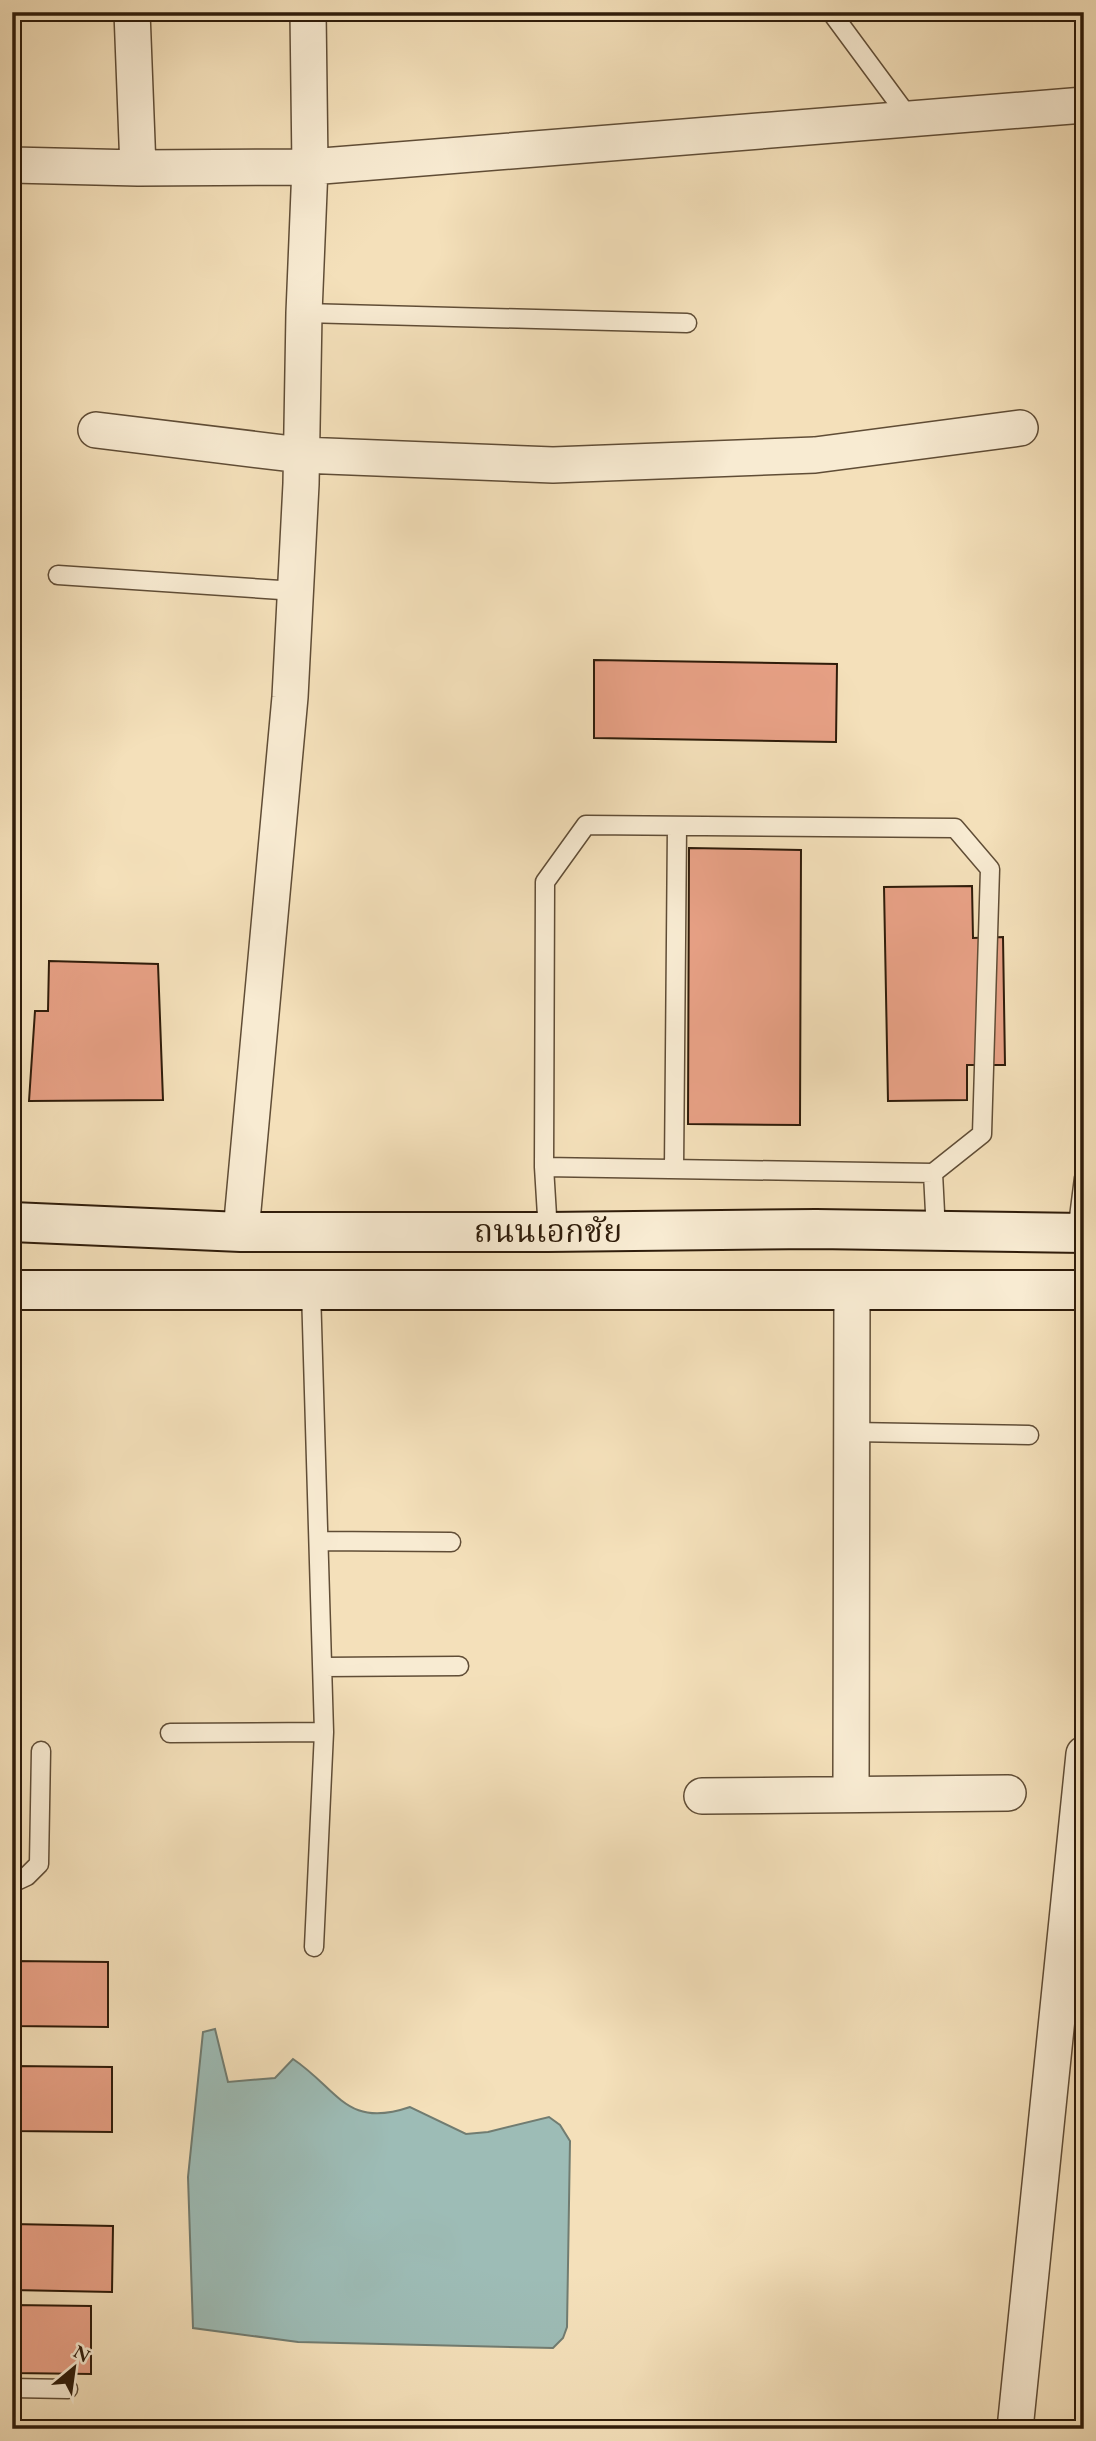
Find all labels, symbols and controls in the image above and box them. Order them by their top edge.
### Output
street label: ถนนเอกชัย [474,1210,622,1252]
north arrow [38,2332,108,2402]
text: N [69,2339,95,2369]

